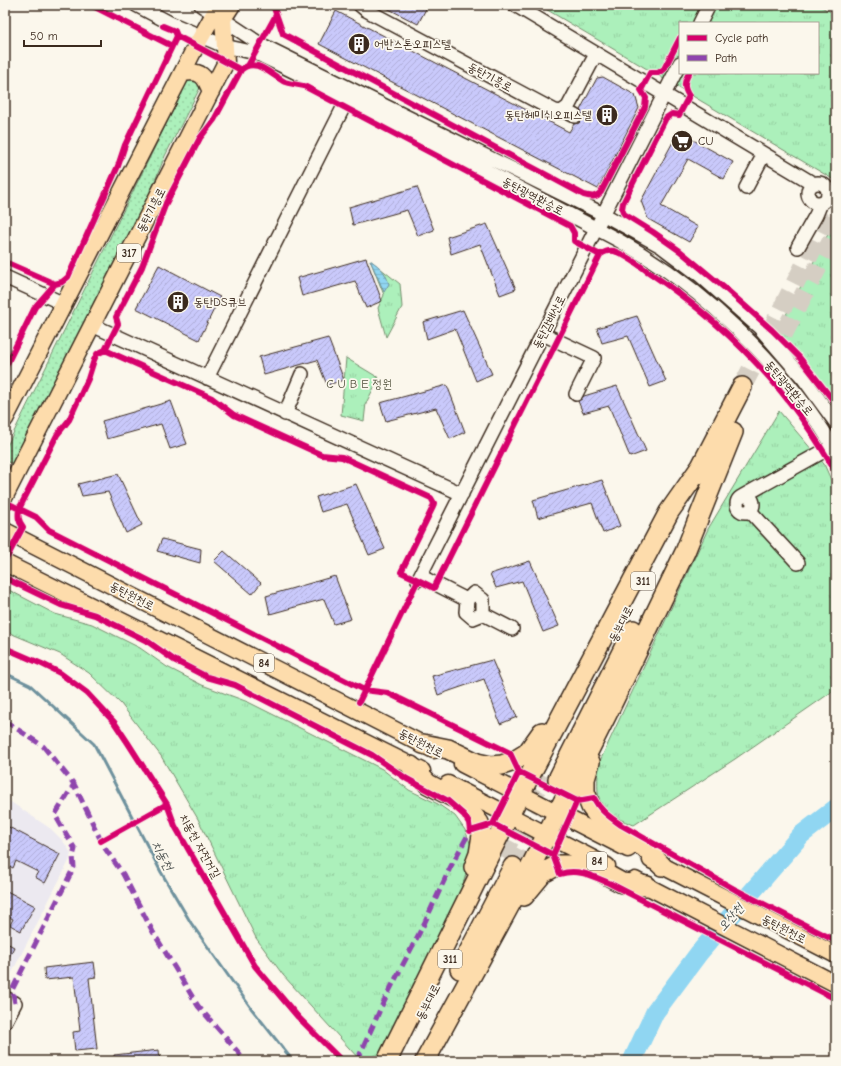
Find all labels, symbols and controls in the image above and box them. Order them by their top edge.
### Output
scale bar [24,22,101,48]
legend [679,22,819,74]
text: 50 m [30,29,58,43]
building icon: 어반스톤오피스텔 [346,31,372,57]
text: Cycle path [715,31,768,45]
place label: 어반스톤오피스텔 [374,37,452,51]
text: Path [715,51,737,65]
street label: 동탄기흥로 [465,59,515,95]
building icon: 동탄헤미쉬오피스텔 [594,102,620,128]
place label: 동탄헤미쉬오피스텔 [505,108,592,122]
supermarket icon: CU [669,128,695,154]
place label: CU [698,134,714,148]
street label: 동탄광역환승로 [500,174,566,218]
street label: 동탄기흥로 [134,185,168,235]
road number: 317 [117,244,141,262]
building icon: 동탄DS큐브 [165,289,191,315]
street label: 동탄감배산로 [530,293,568,351]
place label: 동탄DS큐브 [194,295,247,309]
street label: 동탄광역환승로 [762,358,816,418]
park label: C U B E 정원 [326,377,392,391]
road number: 311 [631,572,655,590]
street label: 동탄원천로 [107,579,157,613]
street label: 동부대로 [606,604,636,644]
road number: 84 [254,654,274,672]
street label: 동탄원천로 [396,726,446,760]
street label: 치동천 자전거길 [177,811,224,881]
water label: 치동천 [149,838,177,874]
road number: 84 [587,852,607,870]
water label: 오산천 [714,899,747,934]
street label: 동탄원천로 [759,912,809,946]
road number: 311 [438,950,462,968]
street label: 동부대로 [413,982,443,1022]

